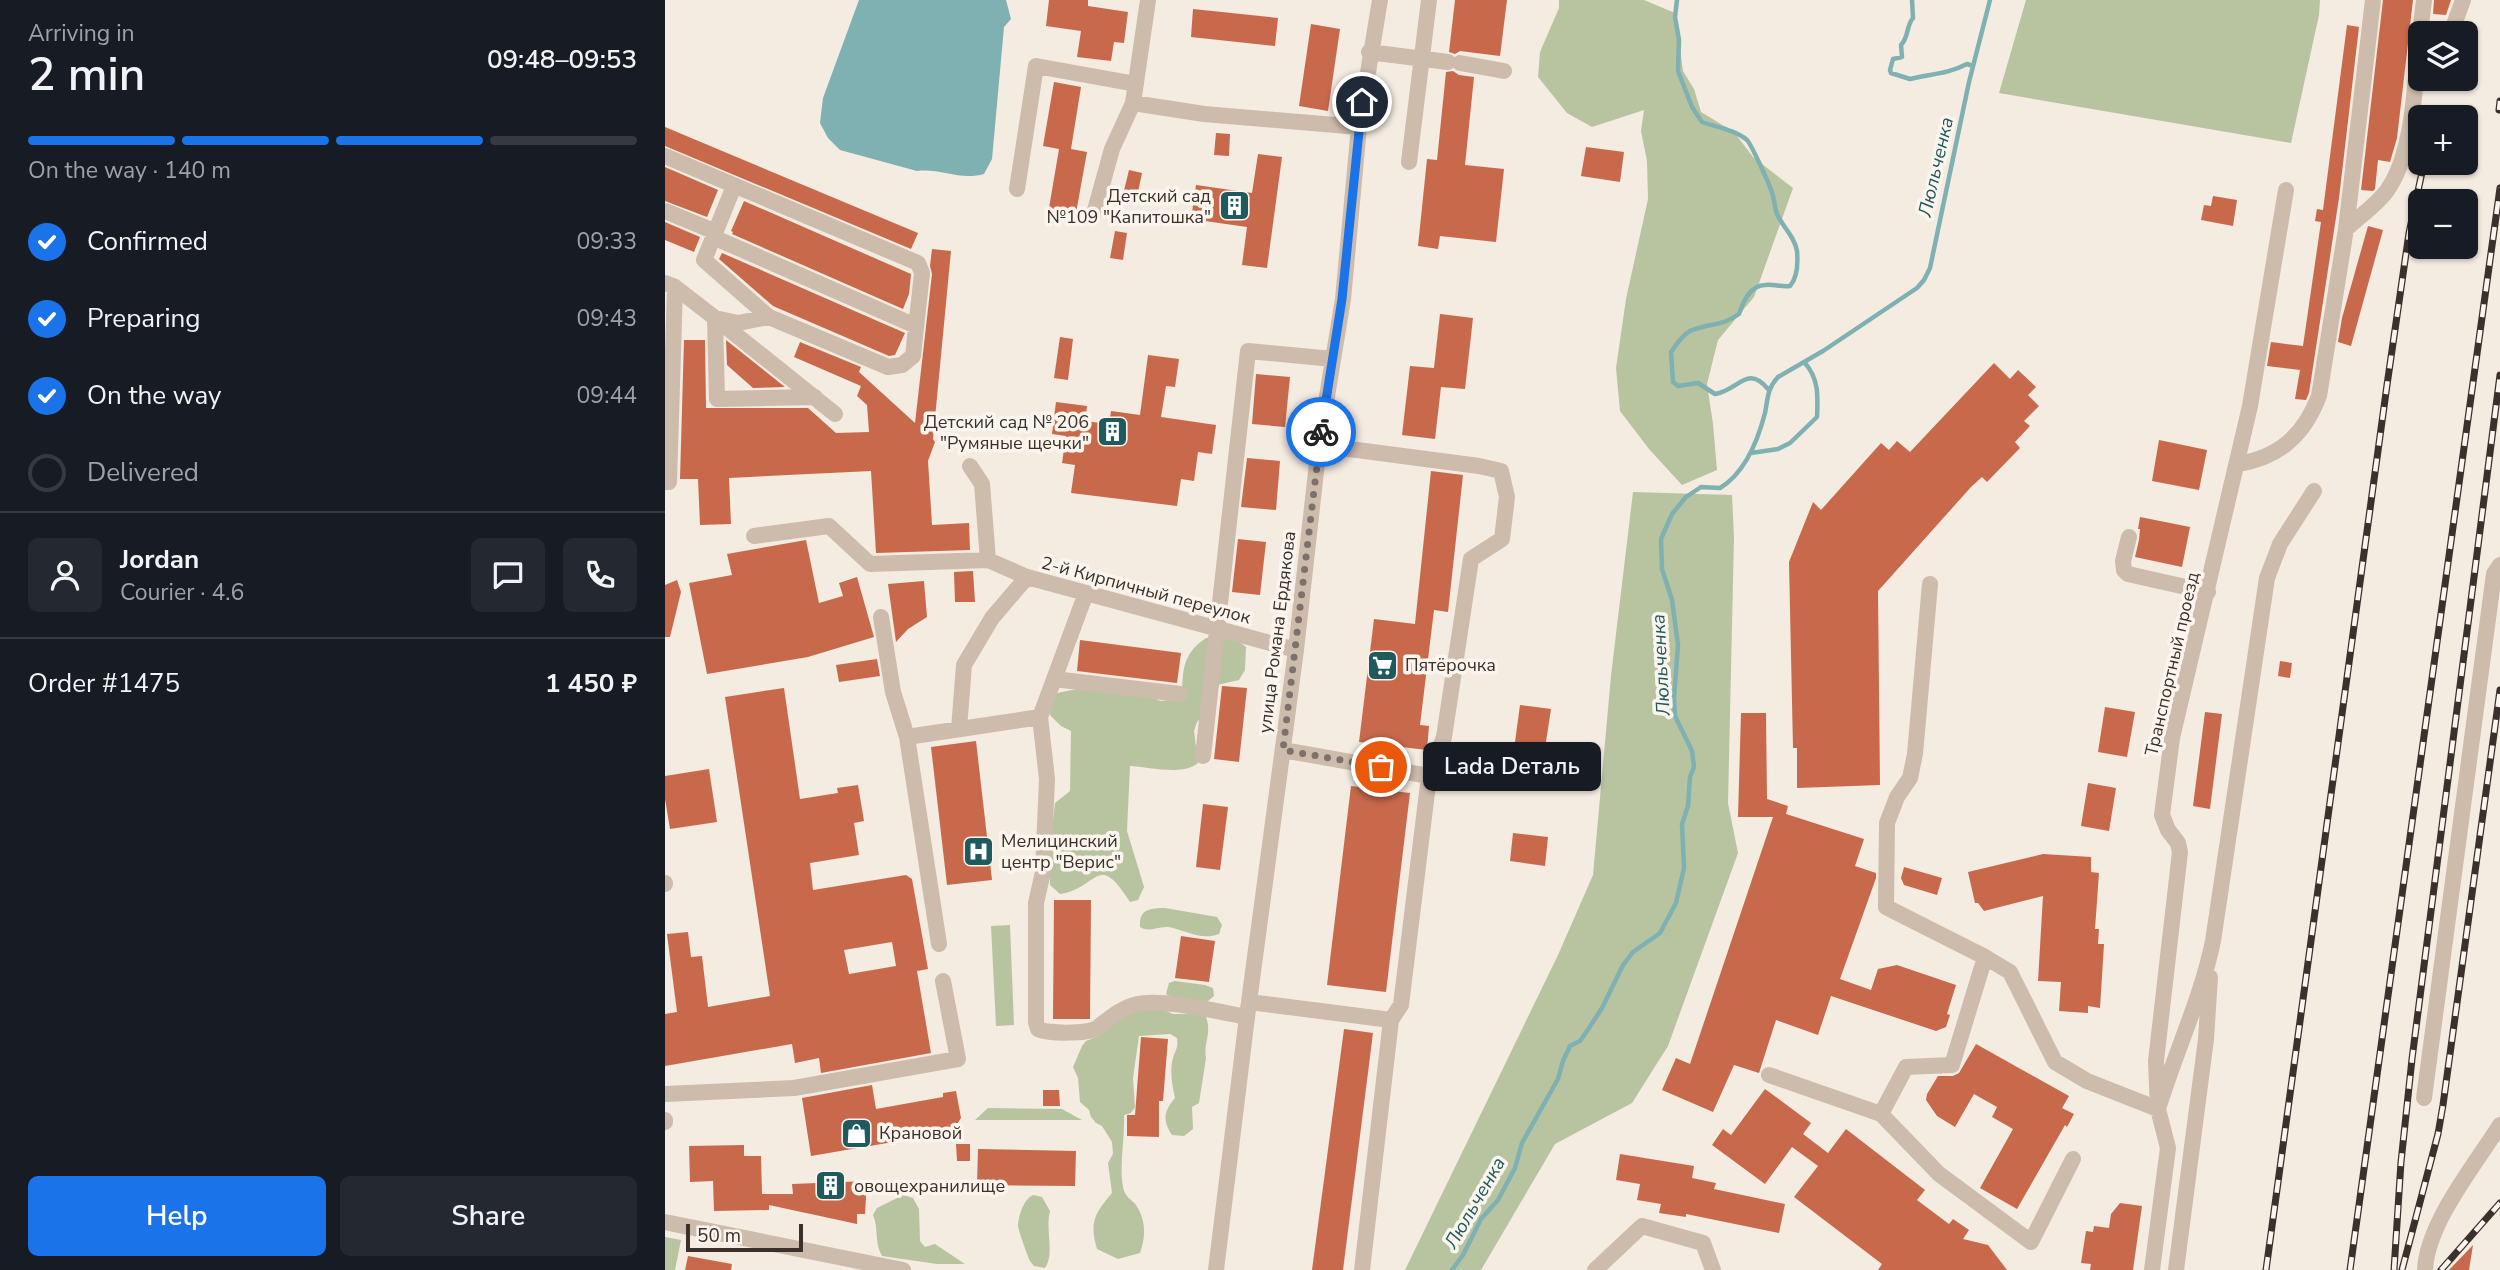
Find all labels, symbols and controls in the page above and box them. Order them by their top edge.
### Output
text: Arriving in [28,18,135,49]
map controls [2408,21,2478,259]
button: layers [2408,21,2478,91]
text: 09:48–09:53 [487,42,637,77]
text: 2 min [28,43,145,106]
pin [1332,72,1392,132]
icon: home [1343,83,1381,121]
button: + [2408,105,2478,175]
water label: Люльченка [1912,114,1960,220]
text: On the way · 140 m [28,155,231,186]
place label: Детский сад №109 "Капитошка" [1047,184,1211,229]
building icon: Детский сад №109 "Капитошка" [1217,189,1251,223]
button: − [2408,189,2478,259]
icon: check [28,223,66,261]
text: Confirmed [87,224,208,259]
text: 09:33 [577,226,637,257]
icon: check [28,300,66,338]
text: Preparing [87,301,200,336]
text: 09:43 [577,303,637,334]
icon: check [28,377,66,415]
text: On the way [87,378,221,413]
text: 09:44 [577,380,637,411]
courier [1286,397,1356,467]
place label: Детский сад № 206 "Румяные щечки" [924,410,1089,455]
icon: bike [1302,413,1340,451]
building icon: Детский сад № 206 "Румяные щечки" [1095,415,1129,449]
text: Delivered [87,455,199,490]
street label: улица Романа Ердякова [1253,530,1301,734]
button: person [28,538,102,612]
button: chat [471,538,545,612]
button: phone [563,538,637,612]
text: Jordan [120,542,199,577]
street label: 2-й Кирпичный переулок [1039,551,1254,630]
street label: Транспортный проезд [2139,569,2205,758]
text: Courier · 4.6 [120,577,244,608]
water label: Люльченка [1645,613,1677,718]
supermarket icon: Пятёрочка [1365,648,1399,682]
place label: Пятёрочка [1405,653,1496,677]
text: Order #1475 [28,666,180,701]
text: 1 450 ₽ [545,666,637,701]
pin [1351,737,1411,797]
callout: Lada Dеталь [1423,742,1601,792]
icon: bag [1362,748,1400,786]
text: Lada Dеталь [1444,751,1580,782]
place label: Мелицинский центр "Верис" [1001,829,1121,874]
hospital icon: Мелицинский центр "Верис" [961,834,995,868]
shop icon: Крановой [839,1116,873,1150]
place label: Крановой [879,1121,962,1145]
water label: Люльченка [1438,1152,1512,1254]
building icon: овощехранилище [814,1169,848,1203]
place label: овощехранилище [854,1174,1005,1198]
button: Help [28,1176,326,1256]
button: Share [340,1176,637,1256]
scale bar [686,1221,803,1253]
text: 50 m [697,1223,741,1249]

